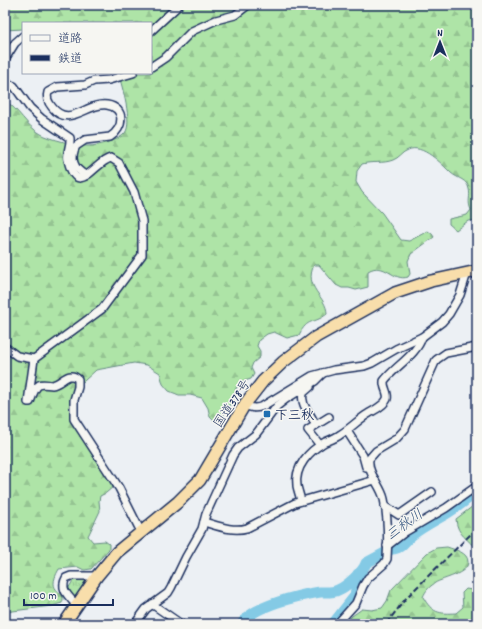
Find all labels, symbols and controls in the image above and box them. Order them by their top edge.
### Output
legend [22,22,152,74]
north arrow [420,22,460,62]
text: N [437,26,443,42]
text: 道路 [58,31,82,48]
text: 鉄道 [58,51,82,68]
street label: 国道378号 [210,376,256,432]
place label: 下三秋 [275,407,314,426]
marker: 下三秋 [262,409,272,419]
water label: 三秋川 [382,505,428,546]
scale bar [24,581,113,607]
text: 100 m [30,588,57,605]

